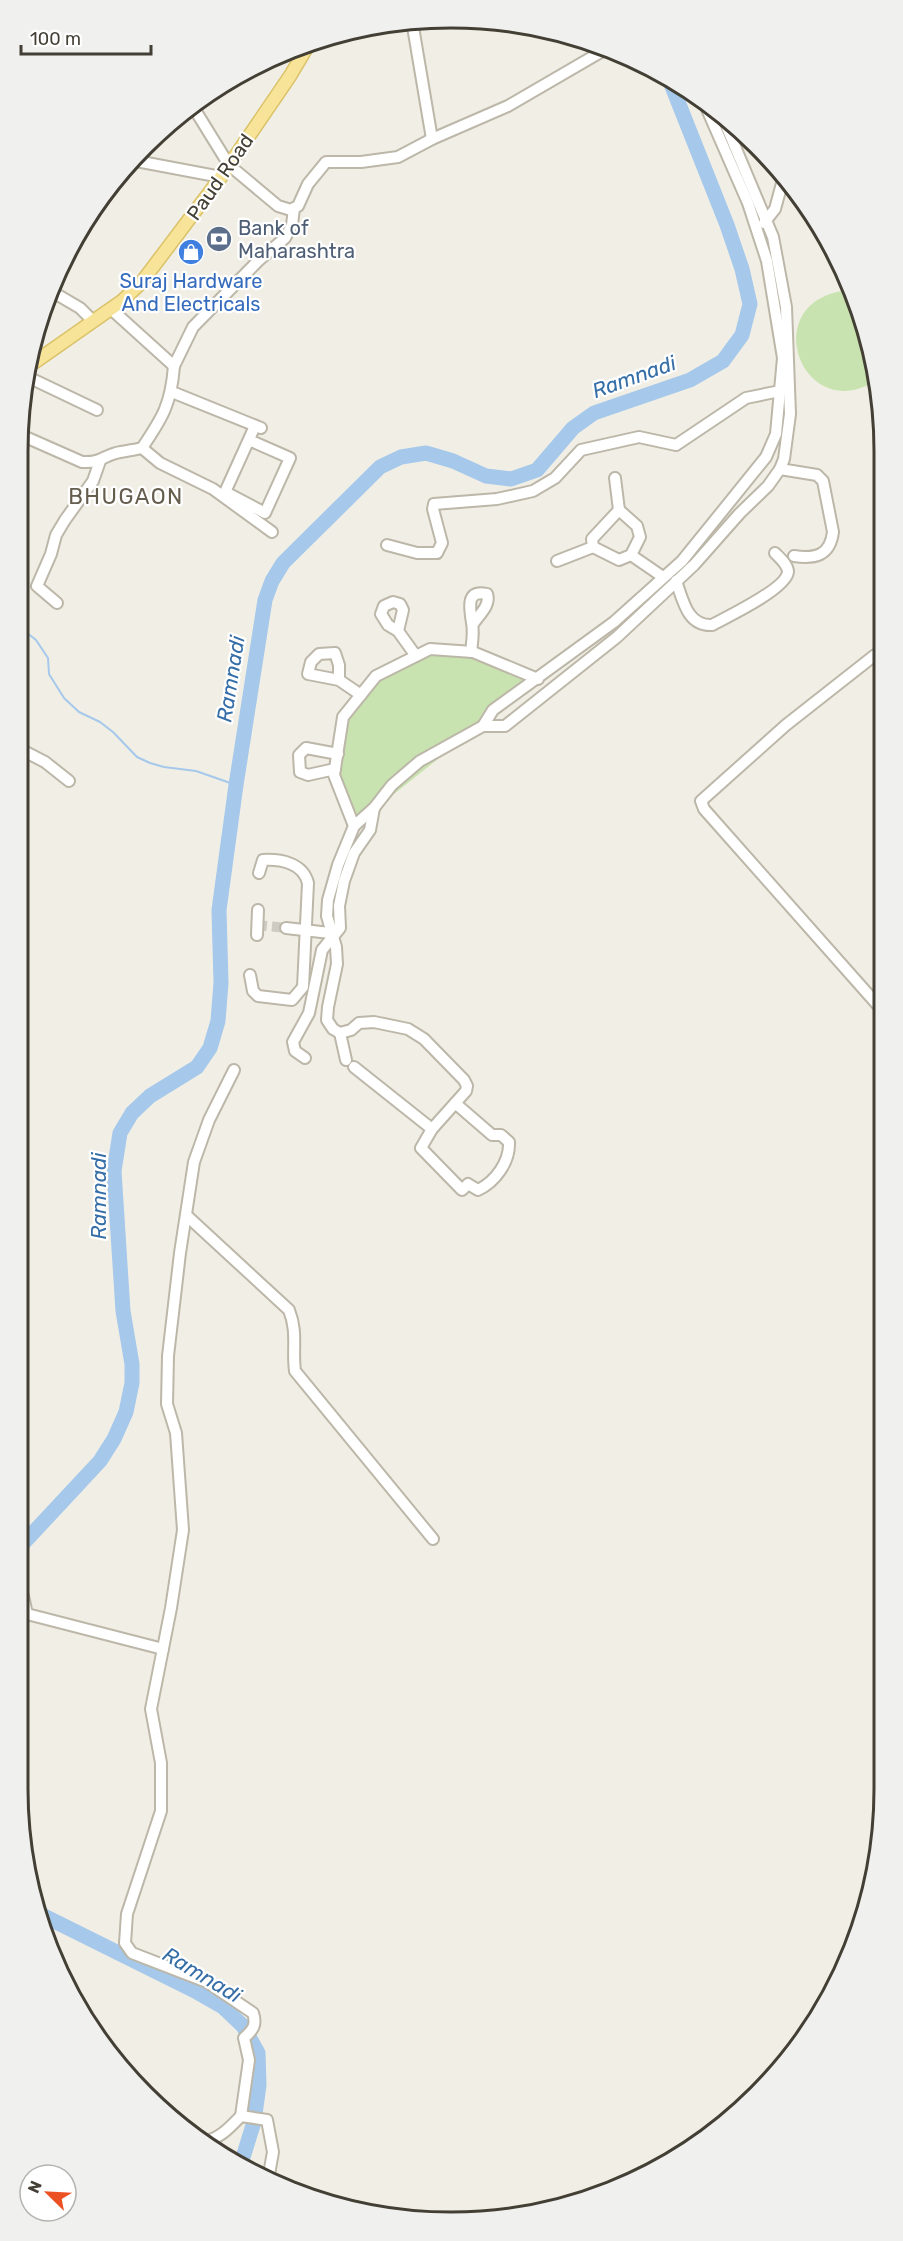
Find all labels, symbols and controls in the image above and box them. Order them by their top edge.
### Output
scale bar [21,18,152,56]
text: 100 m [30,28,81,50]
street label: Paud Road [182,129,258,225]
place label: Bank of Maharashtra [238,216,355,263]
bank icon: Bank of Maharashtra [204,224,234,254]
shop icon: Suraj Hardware And Electricals [176,237,206,267]
place label: Suraj Hardware And Electricals [119,269,263,316]
water label: Ramnadi [589,350,680,403]
district label: BHUGAON [68,483,184,510]
water label: Ramnadi [211,633,250,724]
water label: Ramnadi [86,1151,111,1240]
water label: Ramnadi [158,1941,247,2008]
north arrow [18,2163,78,2223]
text: N [24,2178,46,2196]

